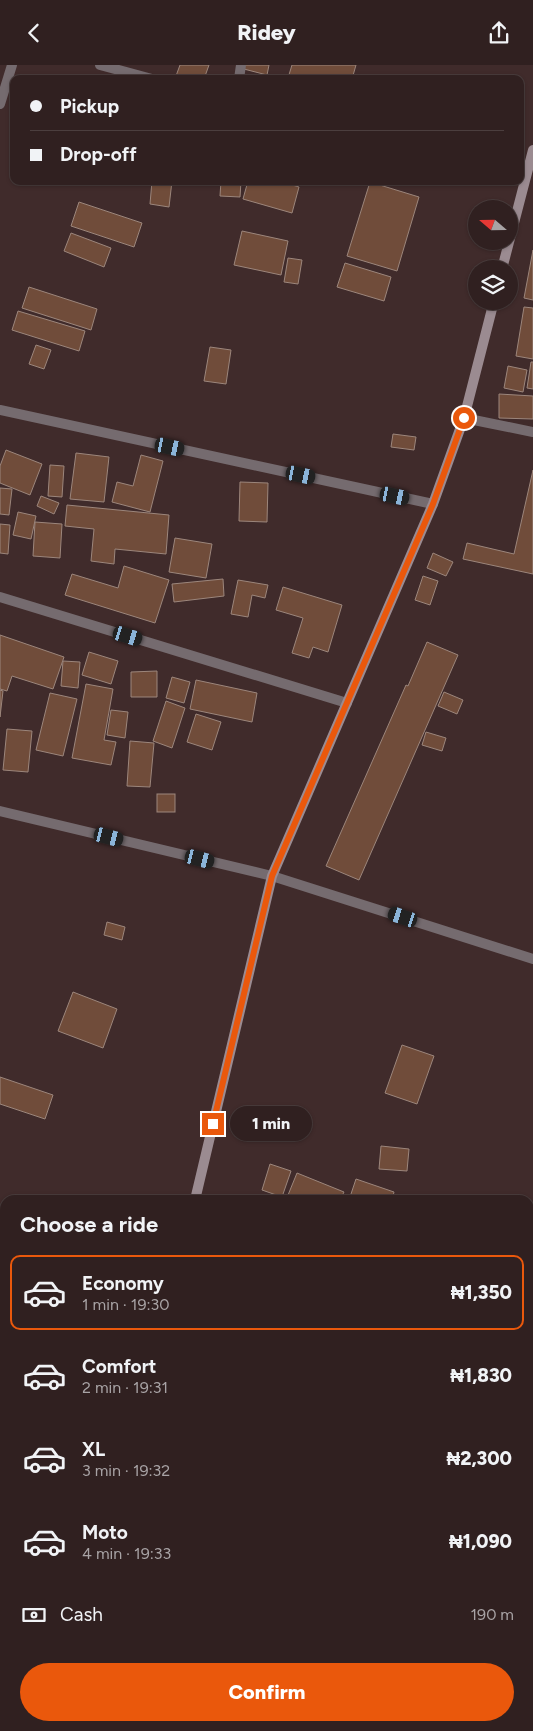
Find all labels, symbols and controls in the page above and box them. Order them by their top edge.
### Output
icon: back [20,19,48,47]
text: Ridey [237,19,296,46]
icon: share [485,19,513,47]
text: Pickup [60,95,119,118]
text: Drop-off [60,143,137,166]
north arrow [468,200,518,250]
map controls [468,200,518,310]
button: layers [468,260,518,310]
route start [453,407,475,429]
car [153,437,186,457]
car [284,465,317,485]
car [378,486,411,506]
car [111,624,144,648]
car [92,826,125,848]
car [183,848,216,870]
car [386,905,419,929]
callout: 1 min [230,1107,313,1141]
route end [202,1113,224,1135]
text: 1 min [252,1114,290,1133]
text: Choose a ride [20,1211,158,1238]
icon: car [22,1270,67,1315]
text: Economy [82,1272,164,1295]
text: ₦1,350 [451,1281,512,1304]
text: 1 min · 19:30 [82,1295,169,1314]
icon: car [22,1353,67,1398]
text: Comfort [82,1355,157,1378]
text: ₦1,830 [450,1364,512,1387]
text: 2 min · 19:31 [82,1378,168,1397]
icon: car [22,1436,67,1481]
text: XL [82,1438,105,1461]
text: ₦2,300 [447,1447,512,1470]
text: 3 min · 19:32 [82,1461,170,1480]
icon: car [22,1519,67,1564]
text: Moto [82,1521,128,1544]
text: ₦1,090 [449,1530,512,1553]
text: 4 min · 19:33 [82,1544,171,1563]
icon: cash [20,1601,48,1629]
text: Cash [60,1603,103,1626]
text: 190 m [471,1605,514,1624]
button: Confirm [20,1663,514,1721]

